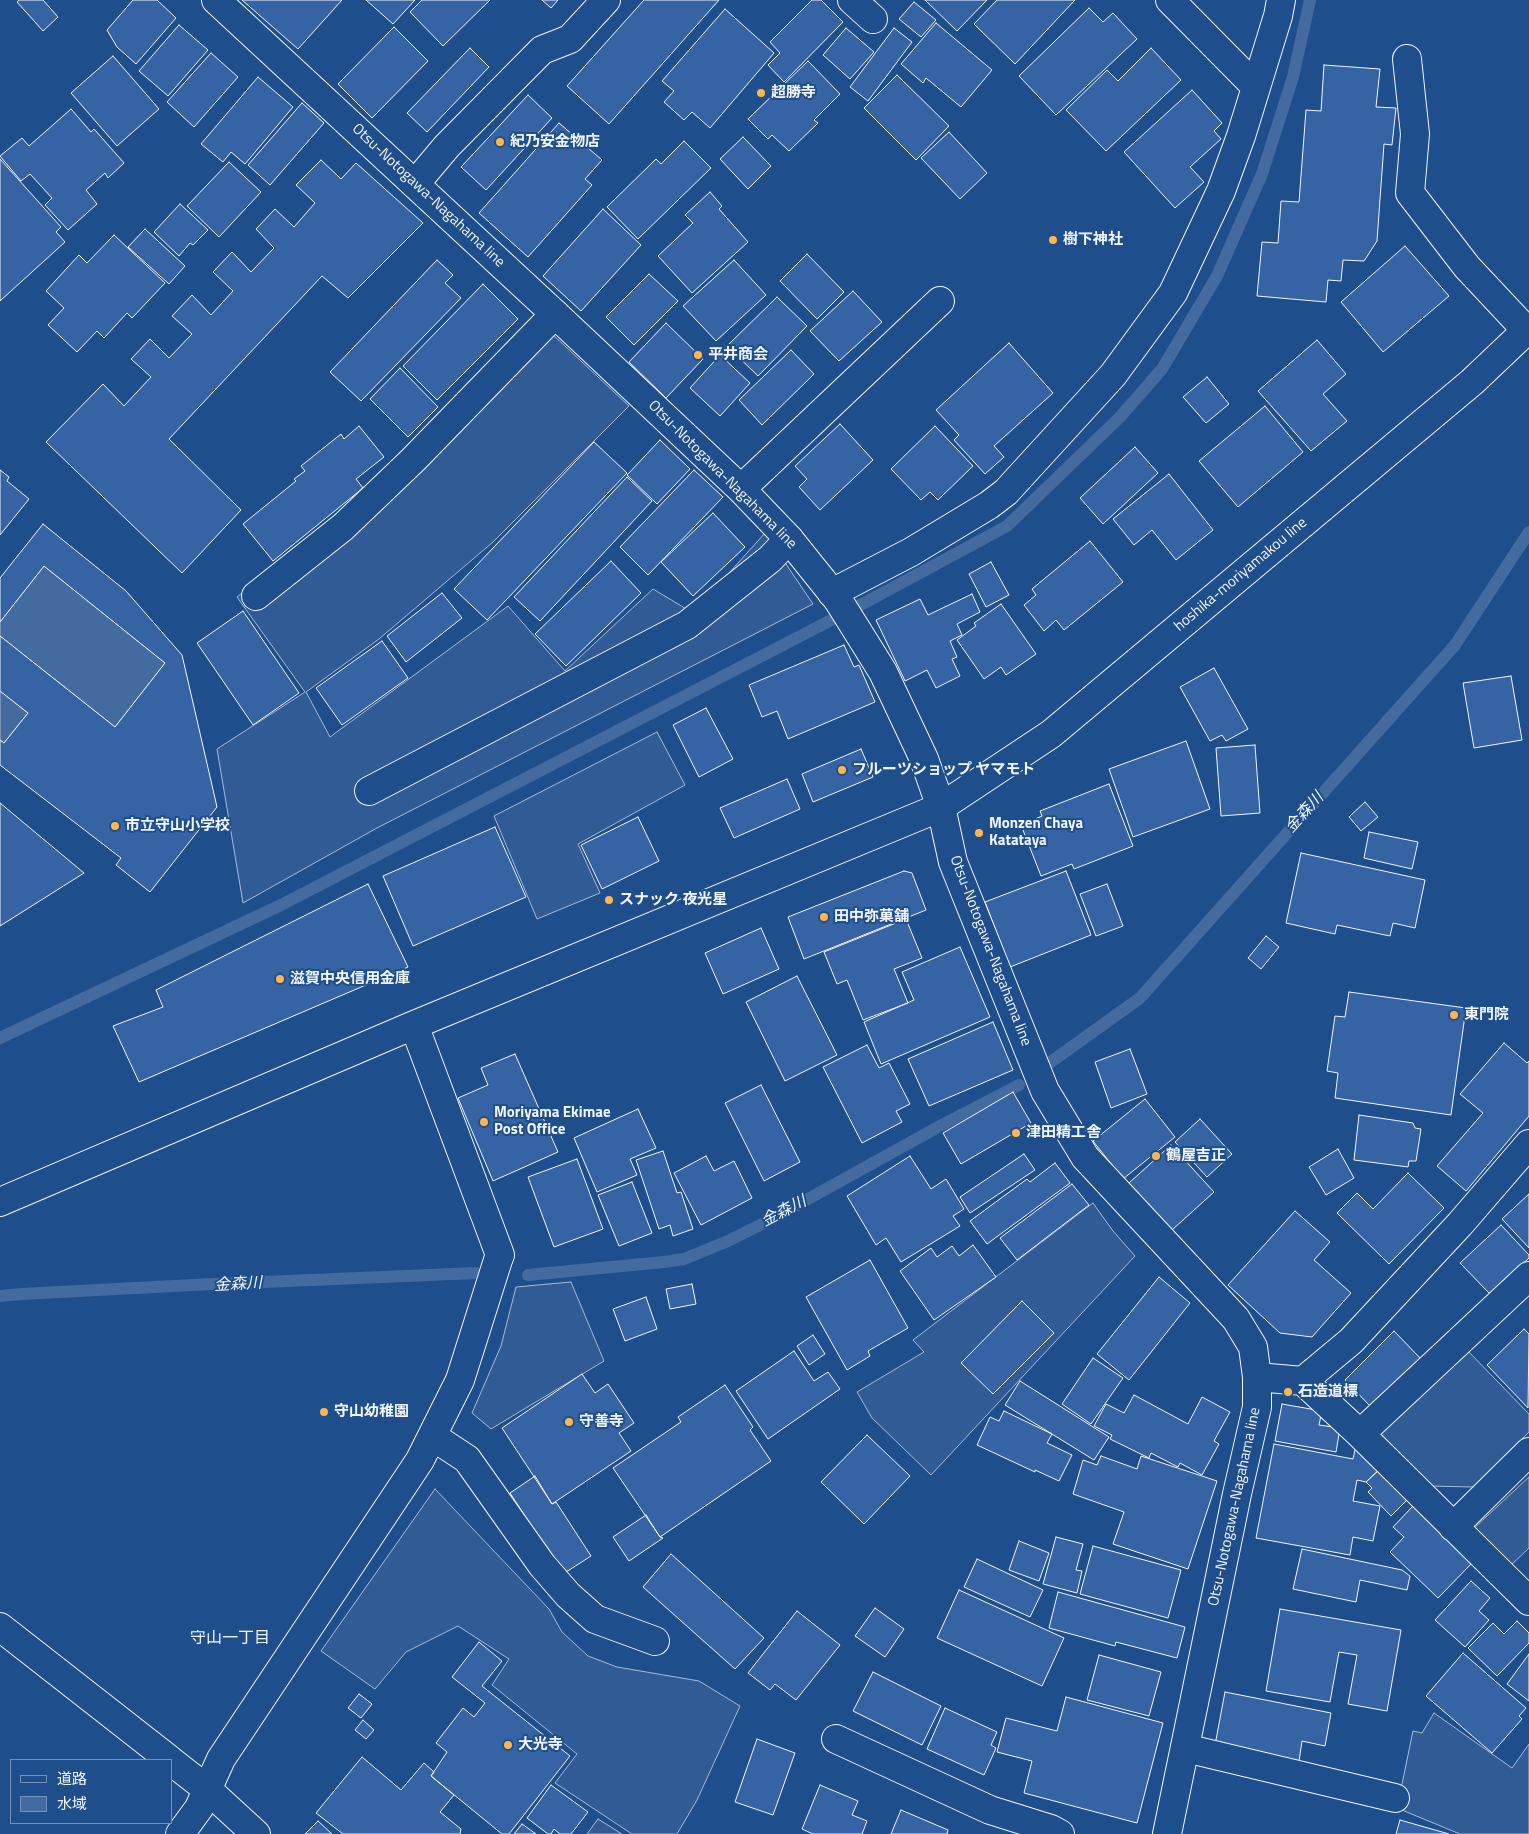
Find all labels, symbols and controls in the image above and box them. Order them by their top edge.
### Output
place label: 超勝寺 [771,84,816,102]
marker: 超勝寺 [755,87,767,99]
street label: Otsu-Notogawa-Nagahama line [348,120,508,272]
place label: 紀乃安金物店 [510,133,600,151]
marker: 紀乃安金物店 [494,136,506,148]
place label: 樹下神社 [1063,231,1123,249]
marker: 樹下神社 [1047,234,1059,246]
place label: 平井商会 [708,346,768,364]
marker: 平井商会 [692,349,704,361]
street label: Otsu-Notogawa-Nagahama line [644,397,800,553]
street label: hoshika-moriyamakou line [1171,514,1311,636]
place label: フルーツショップ ヤマモト [852,761,1035,779]
marker: フルーツショップ ヤマモト [836,764,848,776]
water label: 金森川 [1282,789,1328,837]
place label: Monzen Chaya Katataya [989,815,1083,850]
place label: 市立守山小学校 [125,817,230,835]
marker: 市立守山小学校 [109,820,121,832]
marker: Monzen Chaya Katataya [973,827,985,839]
street label: Otsu-Notogawa-Nagahama line [945,853,1035,1049]
place label: スナック 夜光星 [619,891,727,909]
marker: スナック 夜光星 [603,894,615,906]
place label: 田中弥菓舗 [834,908,909,926]
marker: 田中弥菓舗 [818,911,830,923]
place label: 滋賀中央信用金庫 [290,970,410,988]
marker: 滋賀中央信用金庫 [274,973,286,985]
place label: 東門院 [1464,1006,1509,1024]
marker: 東門院 [1448,1009,1460,1021]
place label: Moriyama Ekimae Post Office [494,1104,611,1139]
marker: Moriyama Ekimae Post Office [478,1116,490,1128]
place label: 津田精工舎 [1026,1124,1101,1142]
marker: 津田精工舎 [1010,1127,1022,1139]
place label: 鶴屋吉正 [1166,1147,1226,1165]
marker: 鶴屋吉正 [1150,1150,1162,1162]
water label: 金森川 [758,1193,810,1231]
water label: 金森川 [214,1274,262,1296]
place label: 石造道標 [1298,1383,1358,1401]
marker: 石造道標 [1282,1386,1294,1398]
place label: 守山幼稚園 [334,1403,409,1421]
marker: 守山幼稚園 [318,1406,330,1418]
street label: Otsu-Notogawa-Nagahama line [1205,1406,1265,1608]
place label: 守善寺 [579,1413,624,1431]
marker: 守善寺 [563,1416,575,1428]
district label: 守山一丁目 [190,1629,270,1649]
place label: 大光寺 [518,1736,563,1754]
marker: 大光寺 [502,1739,514,1751]
legend [10,1759,172,1824]
text: 道路 [57,1767,87,1790]
text: 水域 [57,1792,87,1815]

